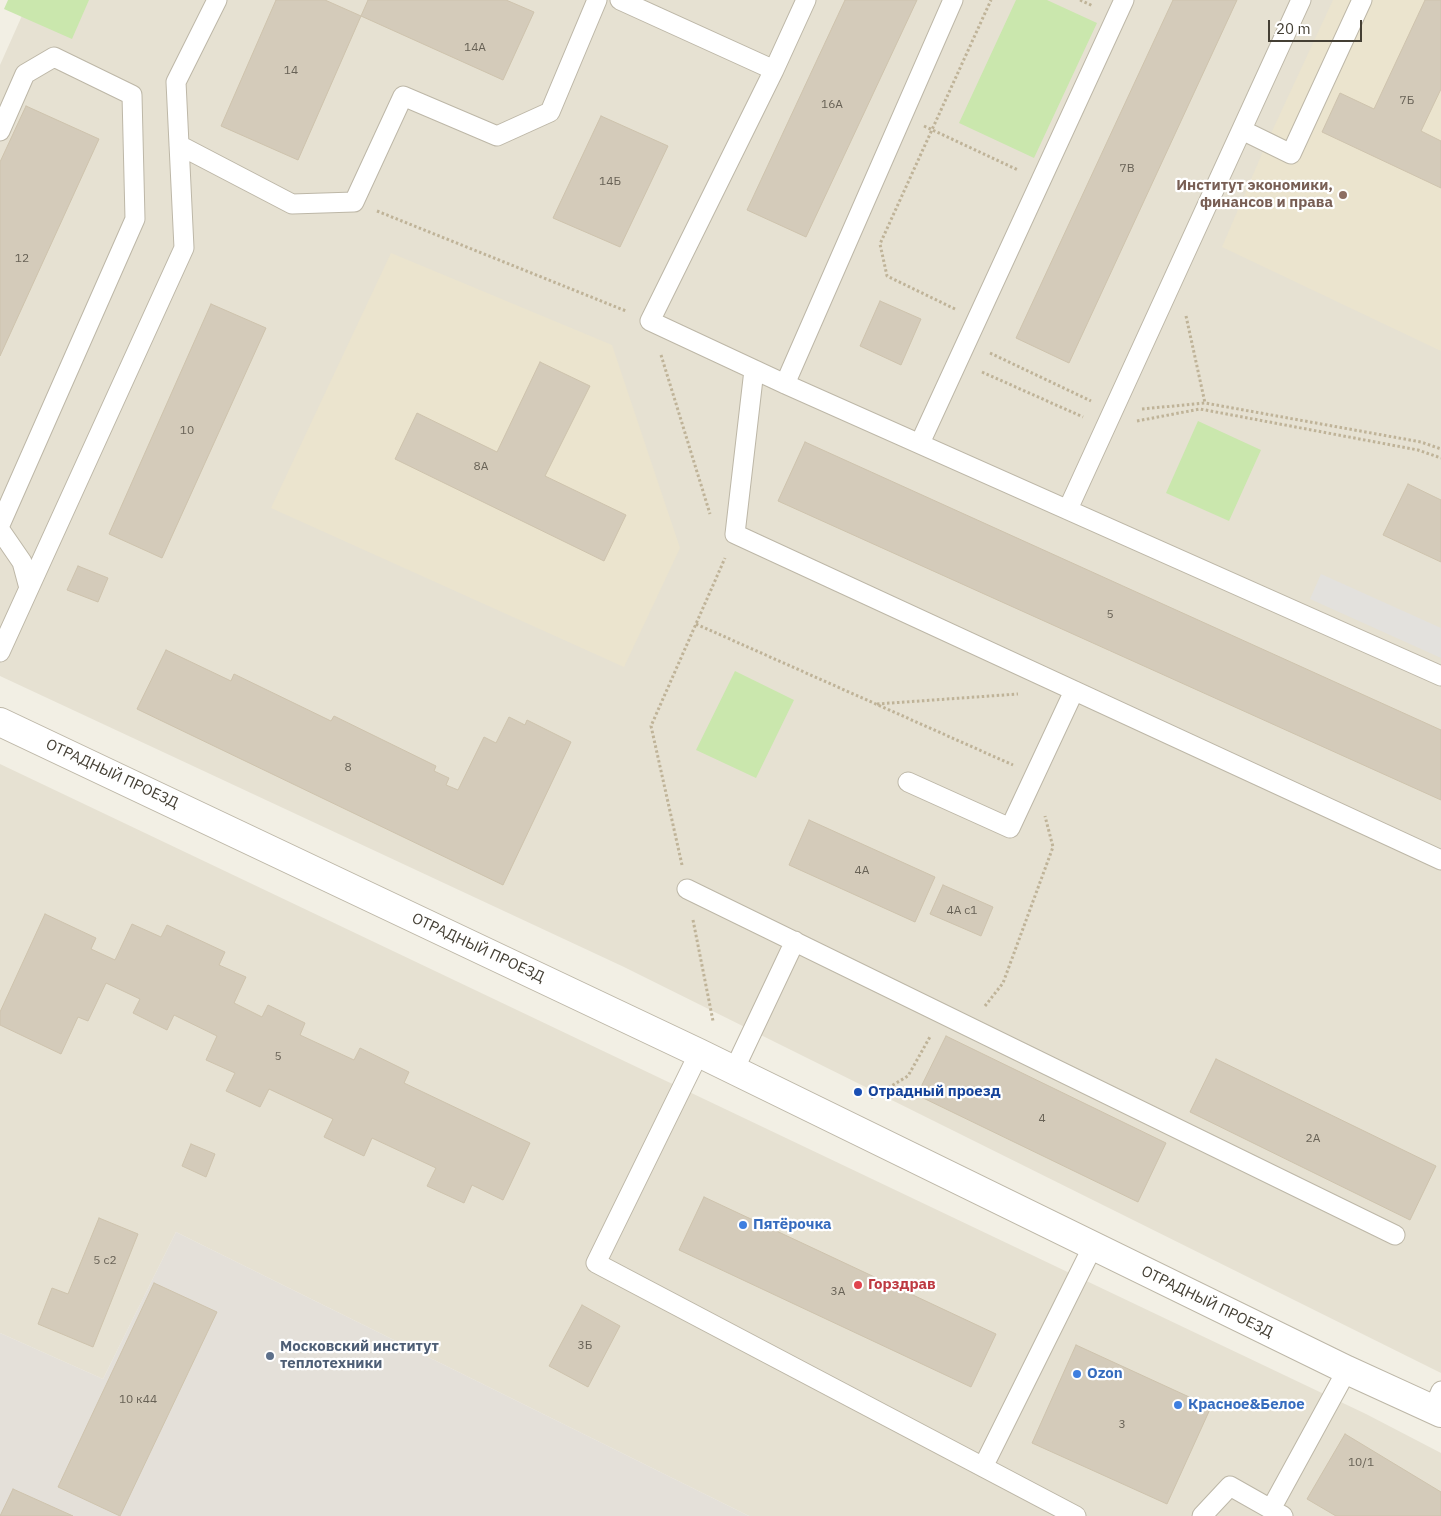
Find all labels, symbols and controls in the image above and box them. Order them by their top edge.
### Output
scale bar [1271,10,1365,42]
text: 20 m [1276,19,1311,38]
house number: 14А [464,41,486,55]
house number: 14 [284,64,298,78]
house number: 7Б [1400,94,1414,108]
house number: 16А [821,98,843,112]
house number: 7В [1119,162,1135,176]
house number: 14Б [599,175,621,189]
place label: Институт экономики, финансов и права [1176,177,1333,212]
marker: Институт экономики, финансов и права [1337,189,1349,201]
house number: 12 [15,252,29,266]
house number: 10 [180,424,194,438]
house number: 8А [474,460,488,474]
house number: 5 [1106,608,1114,622]
street label: ОТРАДНЫЙ ПРОЕЗД [43,735,181,813]
house number: 8 [344,761,352,775]
house number: 4А [855,864,869,878]
house number: 4А с1 [947,904,977,918]
street label: ОТРАДНЫЙ ПРОЕЗД [409,909,547,987]
house number: 5 [274,1050,282,1064]
place label: Отрадный проезд [868,1083,1001,1101]
marker: Отрадный проезд [852,1086,864,1098]
house number: 4 [1038,1112,1046,1126]
house number: 2А [1306,1132,1320,1146]
place label: Пятёрочка [753,1216,832,1234]
marker: Пятёрочка [737,1219,749,1231]
house number: 5 с2 [93,1254,117,1268]
street label: ОТРАДНЫЙ ПРОЕЗД [1138,1262,1276,1342]
place label: Горздрав [868,1276,936,1294]
marker: Горздрав [852,1279,864,1291]
house number: 3А [831,1285,845,1299]
place label: Московский институт теплотехники [280,1338,439,1373]
house number: 3Б [578,1339,592,1353]
marker: Московский институт теплотехники [264,1350,276,1362]
place label: Ozon [1087,1365,1123,1383]
marker: Ozon [1071,1368,1083,1380]
house number: 10 к44 [119,1393,157,1407]
place label: Красное&Белое [1188,1396,1305,1414]
marker: Красное&Белое [1172,1399,1184,1411]
house number: 3 [1118,1418,1126,1432]
house number: 10/1 [1348,1456,1374,1470]

